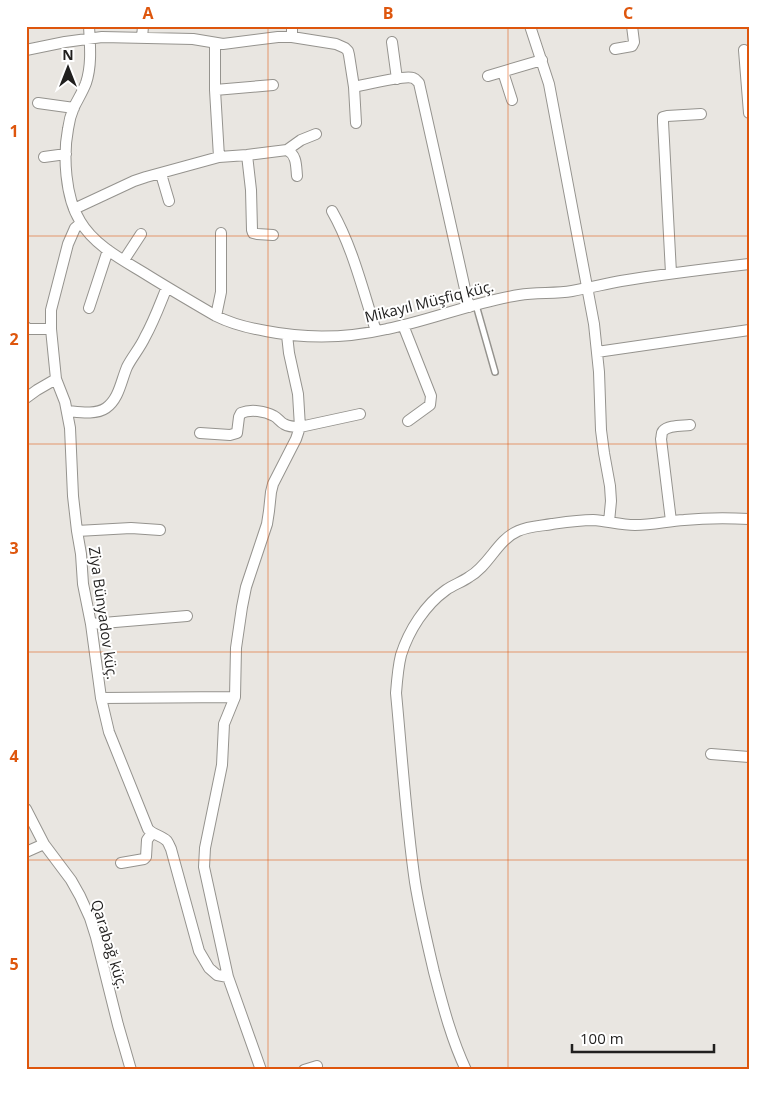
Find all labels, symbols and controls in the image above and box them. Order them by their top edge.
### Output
text: A [142,2,154,24]
text: B [383,2,393,24]
text: C [623,2,633,24]
north arrow [42,42,92,92]
text: N [62,45,74,64]
text: 1 [9,120,19,142]
street label: Mikayıl Müşfiq küç. [362,275,496,327]
text: 2 [9,328,19,350]
text: 3 [9,537,19,559]
street label: Ziya Bünyadov küç. [85,545,123,681]
text: 4 [9,745,19,767]
street label: Qarabağ küç. [87,897,133,991]
text: 5 [9,953,19,975]
scale bar [572,1021,715,1053]
text: 100 m [580,1028,624,1048]

